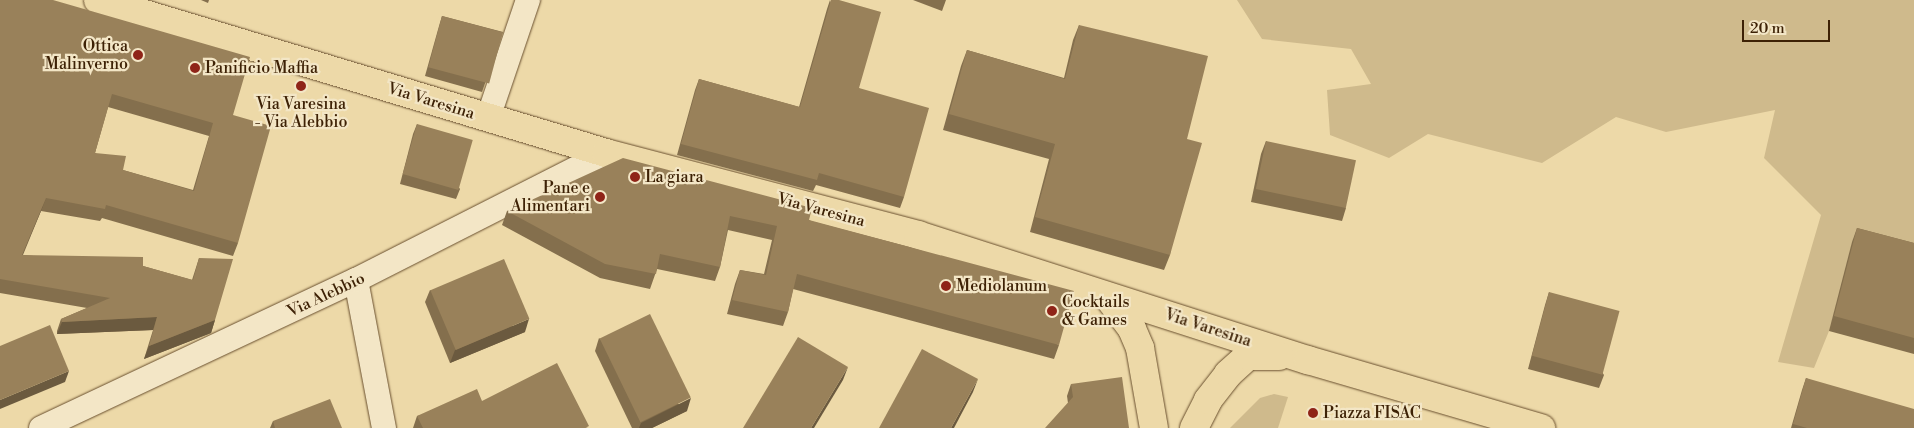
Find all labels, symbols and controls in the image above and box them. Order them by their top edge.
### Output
scale bar [1744,10,1832,42]
text: 20 m [1750,19,1785,38]
place label: Ottica Malinverno [45,36,128,74]
marker: Ottica Malinverno [132,49,144,61]
place label: Panificio Maffia [205,58,318,78]
marker: Panificio Maffia [189,62,201,74]
street label: Via Varesina [385,79,477,123]
marker: Via Varesina - Via Alebbio [295,80,307,92]
place label: Via Varesina - Via Alebbio [254,94,348,132]
place label: La giara [645,167,704,187]
marker: La giara [629,171,641,183]
place label: Pane e Alimentari [511,178,590,216]
street label: Via Varesina [775,189,867,231]
marker: Pane e Alimentari [594,191,606,203]
street label: Via Alebbio [284,269,368,321]
place label: Mediolanum [956,276,1047,296]
marker: Mediolanum [940,280,952,292]
place label: Cocktails & Games [1062,292,1129,330]
marker: Cocktails & Games [1046,305,1058,317]
street label: Via Varesina [1162,305,1254,351]
place label: Piazza FISAC [1323,403,1421,423]
marker: Piazza FISAC [1307,407,1319,419]

